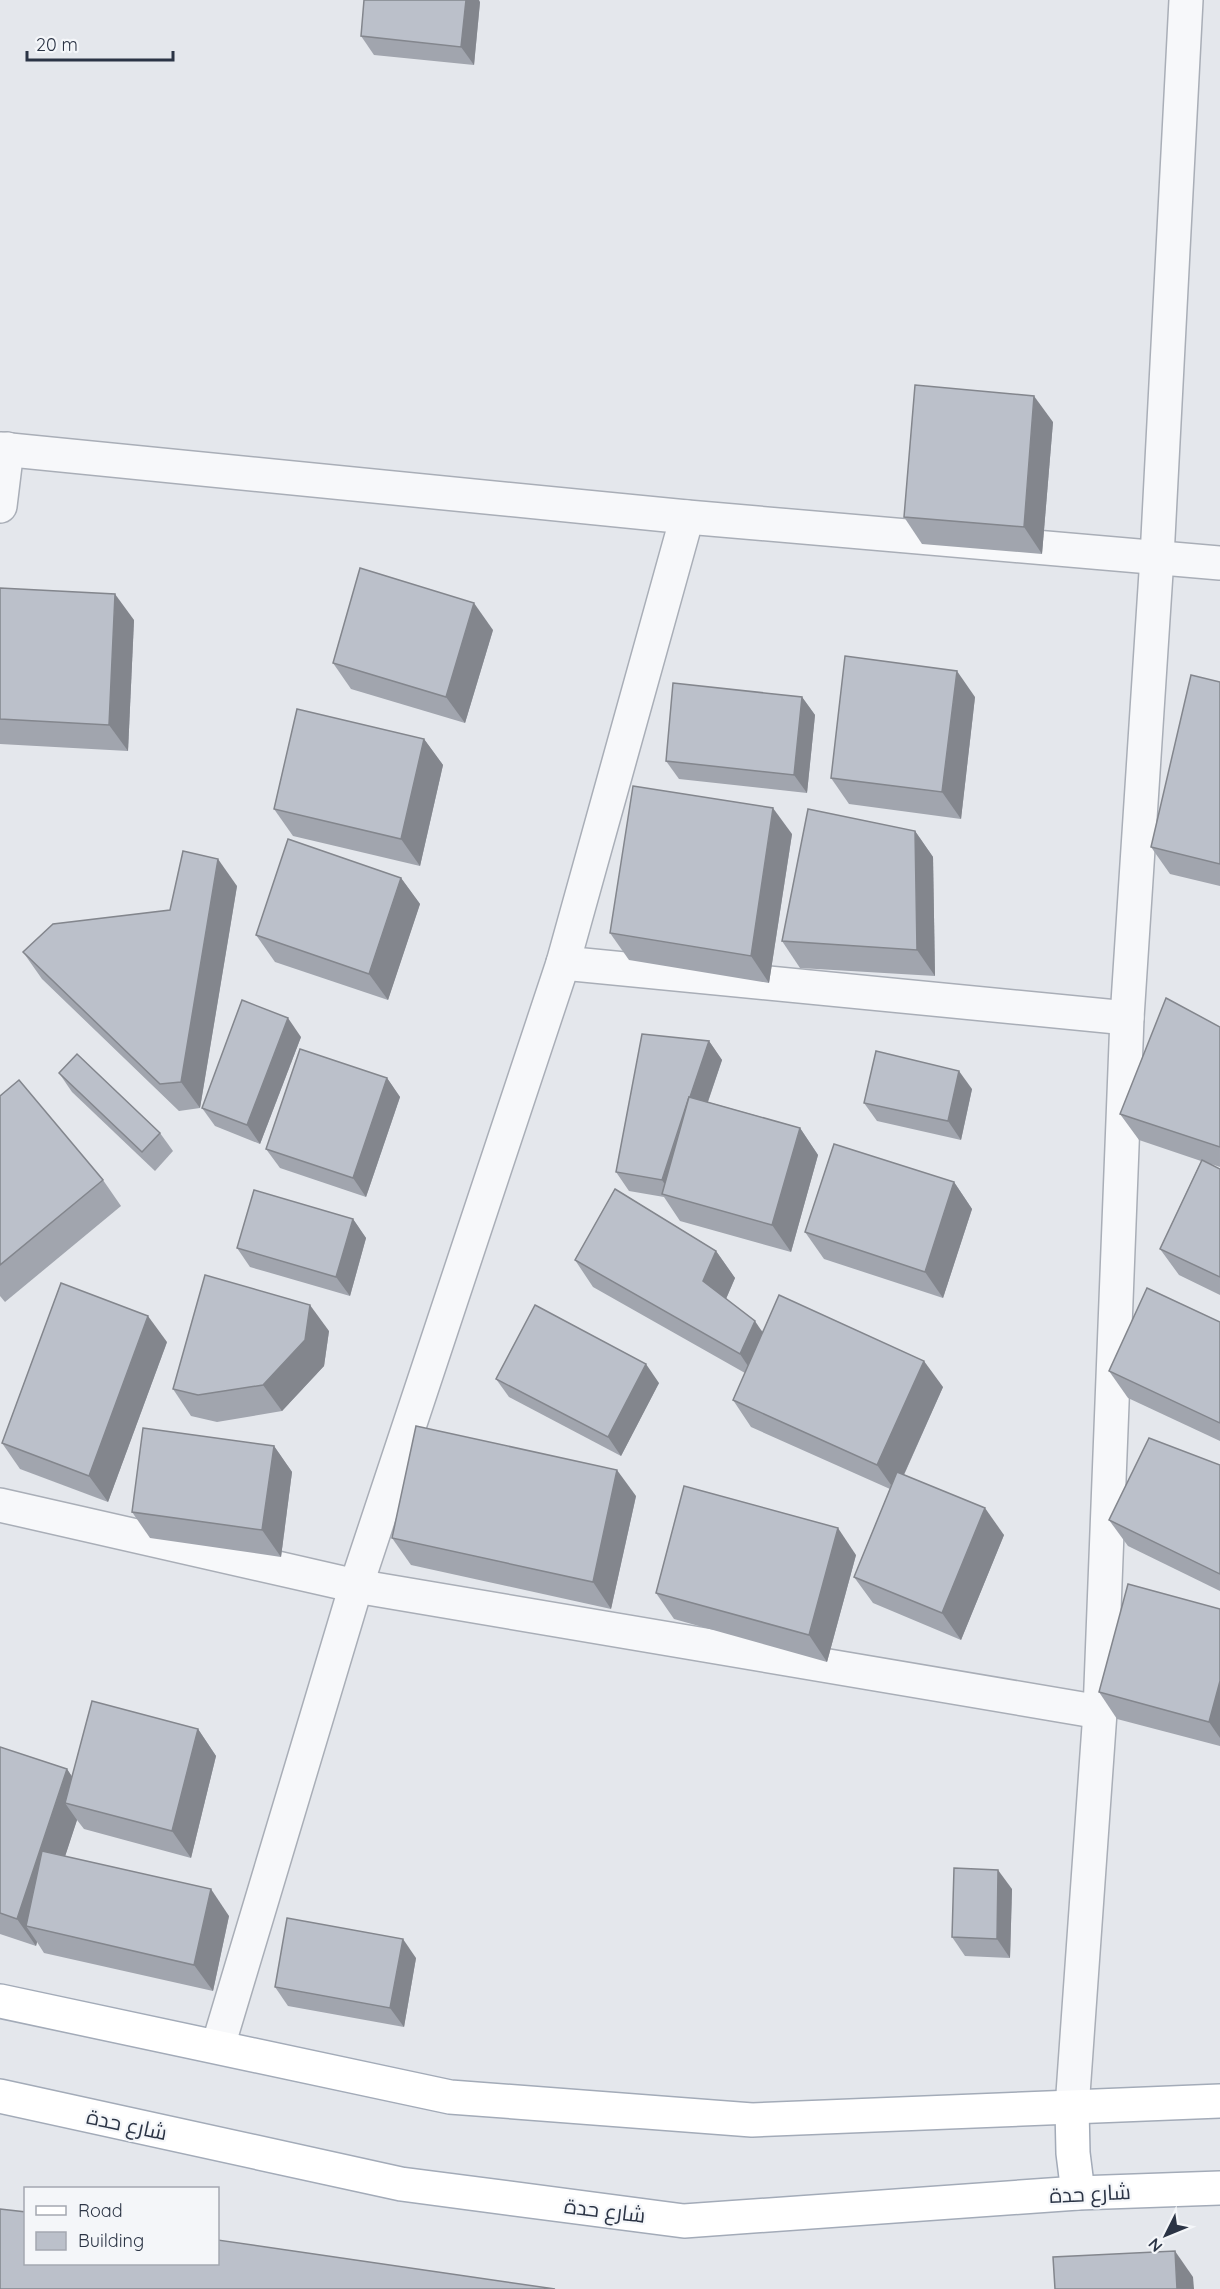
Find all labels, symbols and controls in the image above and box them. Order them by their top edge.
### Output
scale bar [27,24,172,62]
text: 20 m [36,33,78,56]
street label: شارع حدة [84,2103,170,2147]
street label: شارع حدة [1049,2178,1132,2210]
legend [24,2187,219,2265]
street label: شارع حدة [563,2192,647,2230]
text: Road [78,2199,123,2222]
north arrow [1136,2205,1196,2265]
text: Building [78,2229,144,2252]
text: N [1144,2234,1166,2256]

